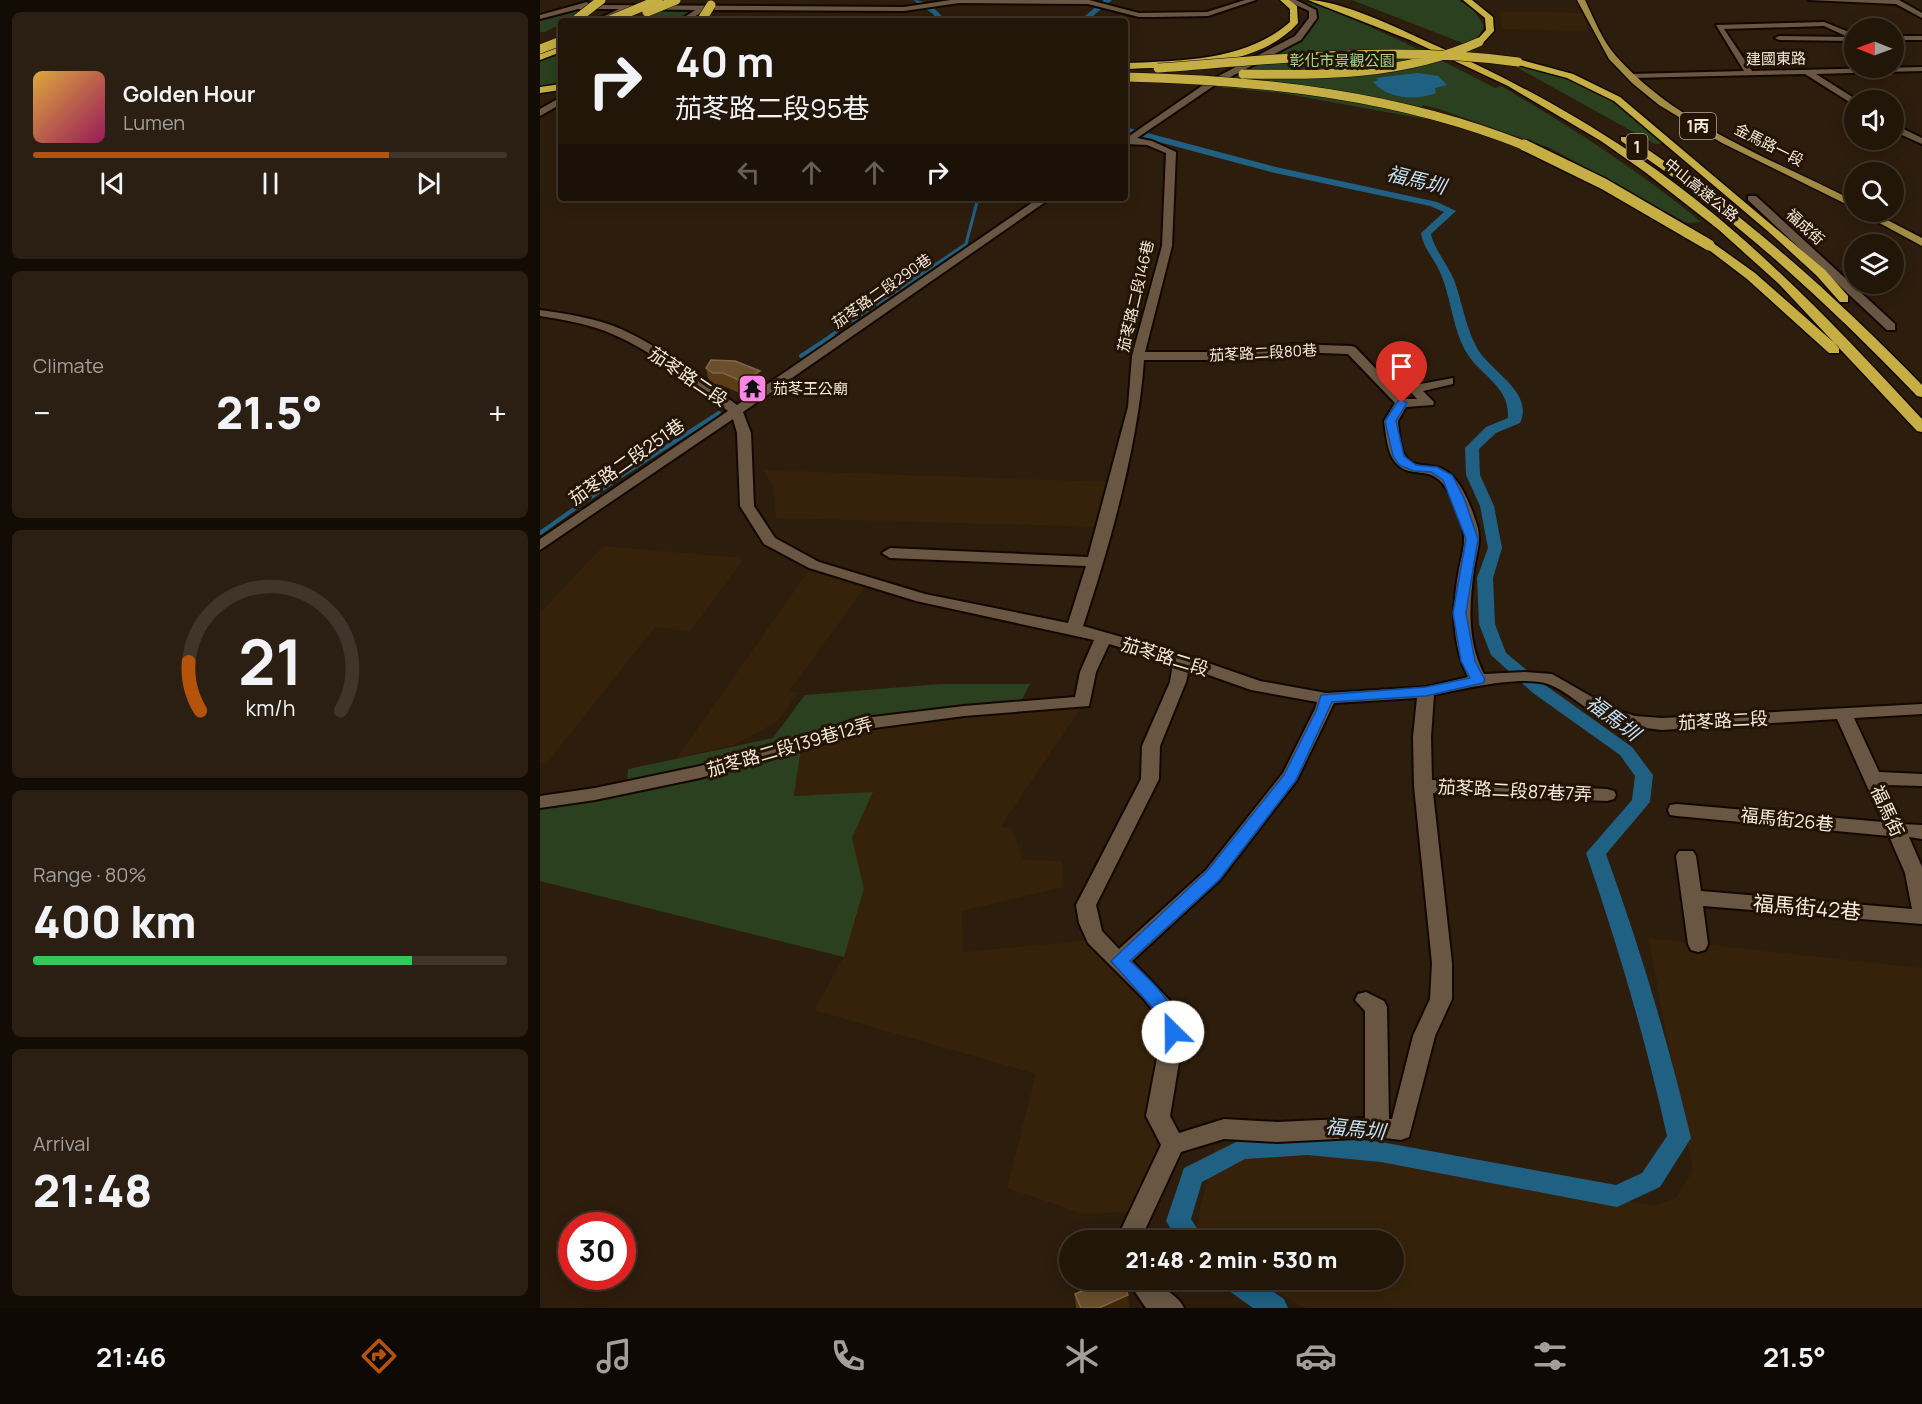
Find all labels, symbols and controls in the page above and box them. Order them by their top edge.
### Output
north arrow [1844,18,1904,78]
map controls [1844,18,1904,294]
text: 40 m [675,32,774,90]
icon: right [576,42,654,120]
street label: 建國東路 [1746,47,1806,70]
park label: 彰化市景觀公園 [1289,50,1395,71]
text: Golden Hour [123,79,256,109]
text: 茄苳路二段95巷 [675,89,869,126]
button: sound [1844,90,1904,150]
text: Lumen [123,109,185,136]
road number: 1丙 [1680,113,1716,139]
street label: 金馬路一段 [1731,118,1807,171]
road number: 1 [1626,134,1648,160]
street label: 中山高速公路 [1660,153,1743,226]
icon: left [732,156,765,189]
icon: ahead [795,156,828,189]
icon: ahead [858,156,891,189]
icon: right [921,156,954,189]
water label: 福馬圳 [1384,159,1451,201]
button: search [1844,162,1904,222]
icon: previous [96,167,129,200]
icon: pause [254,167,287,200]
icon: next [412,167,445,200]
street label: 福成街 [1782,204,1829,249]
button: layers [1844,234,1904,294]
street label: 茄苳路二段146巷 [1112,238,1159,354]
street label: 茄苳路二段290巷 [828,248,936,333]
street label: 茄苳路二段80巷 [1209,339,1317,366]
street label: 茄苳路二段 [645,341,733,411]
pin [1376,341,1427,403]
icon: arrive [1385,350,1418,383]
text: Climate [33,352,104,379]
temple icon: 茄苳王公廟 [736,373,768,405]
place label: 茄苳王公廟 [773,378,848,399]
text: 21.5° [216,381,323,443]
text: − [33,390,51,435]
text: + [488,390,507,435]
street label: 茄苳路二段251巷 [564,412,689,510]
text: 21 [238,618,302,704]
street label: 茄苳路二段 [1119,631,1212,681]
water label: 福馬圳 [1581,689,1648,748]
text: km/h [245,693,295,722]
street label: 茄苳路二段 [1677,706,1769,734]
street label: 茄苳路二段139巷12弄 [704,711,875,781]
street label: 茄苳路二段87巷7弄 [1437,774,1593,806]
street label: 福馬街 [1866,781,1910,840]
street label: 福馬街26巷 [1739,802,1835,836]
text: Range · 80% [33,861,147,888]
street label: 福馬街42巷 [1752,888,1862,926]
text: 400 km [33,890,196,952]
position arrow [1141,1000,1205,1064]
water label: 福馬圳 [1324,1112,1389,1145]
text: Arrival [33,1130,90,1157]
text: 21:48 [33,1159,152,1221]
speed limit sign: 30 [558,1212,636,1290]
text: 21:48 · 2 min · 530 m [1126,1245,1337,1275]
icon: directions [358,1335,400,1377]
icon: music [593,1335,635,1377]
icon: phone [827,1335,869,1377]
icon: climate [1061,1335,1103,1377]
icon: car [1295,1335,1337,1377]
icon: filters [1529,1335,1571,1377]
text: 21:46 [96,1338,166,1375]
text: 21.5° [1763,1338,1826,1375]

